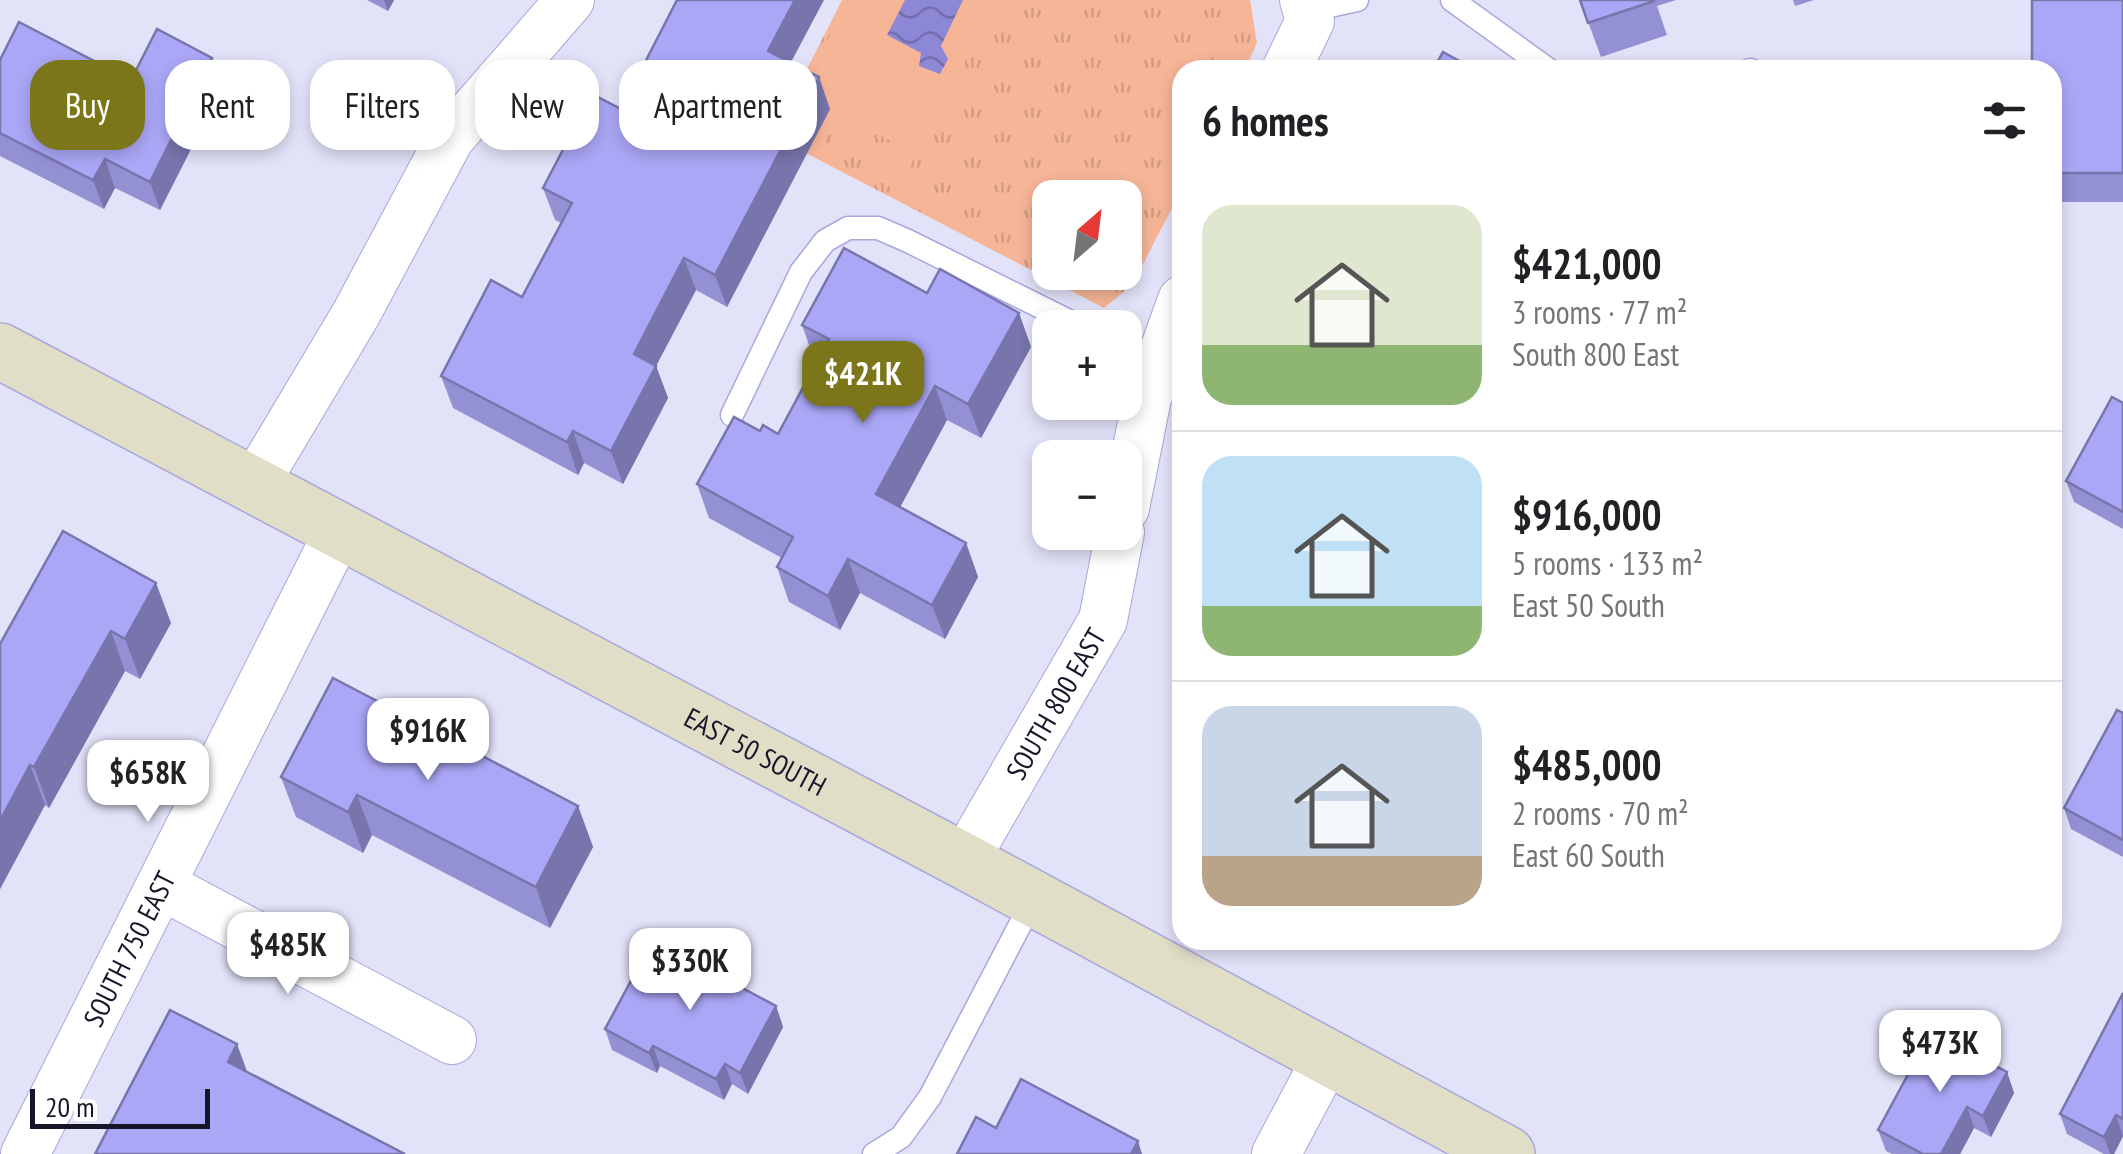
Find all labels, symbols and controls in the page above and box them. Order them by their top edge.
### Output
chip: Buy [30,60,145,150]
chip: Rent [165,60,290,150]
chip: Filters [310,60,455,150]
chip: New [475,60,599,150]
chip: Apartment [619,60,817,150]
text: 6 homes [1202,93,1329,148]
icon: filters [1977,93,2032,148]
north arrow [1032,180,1142,290]
map controls [1032,180,1142,550]
text: $421,000 [1512,236,1662,291]
icon: home [1282,245,1402,365]
text: 3 rooms · 77 m² [1512,291,1687,333]
button: + [1032,310,1142,420]
text: South 800 East [1512,333,1679,375]
pin: $421K [793,341,933,426]
text: $421K [824,352,902,394]
button: − [1032,440,1142,550]
text: $916,000 [1512,487,1662,542]
icon: home [1282,496,1402,616]
text: 5 rooms · 133 m² [1512,542,1703,584]
text: East 50 South [1512,584,1665,626]
street label: SOUTH 800 EAST [997,621,1113,786]
pin: $916K [358,698,498,783]
street label: EAST 50 SOUTH [678,698,833,804]
text: $916K [389,709,467,751]
text: $485,000 [1512,737,1662,792]
pin: $658K [78,740,218,825]
icon: home [1282,746,1402,866]
text: $658K [109,751,187,793]
text: 2 rooms · 70 m² [1512,792,1689,834]
text: East 60 South [1512,834,1665,876]
street label: SOUTH 750 EAST [74,864,183,1032]
pin: $485K [218,912,358,997]
text: $485K [249,923,327,965]
pin: $330K [620,928,760,1013]
text: $330K [651,939,729,981]
pin: $473K [1870,1010,2010,1095]
text: $473K [1901,1021,1979,1063]
scale bar [30,1084,210,1128]
text: 20 m [45,1088,94,1125]

